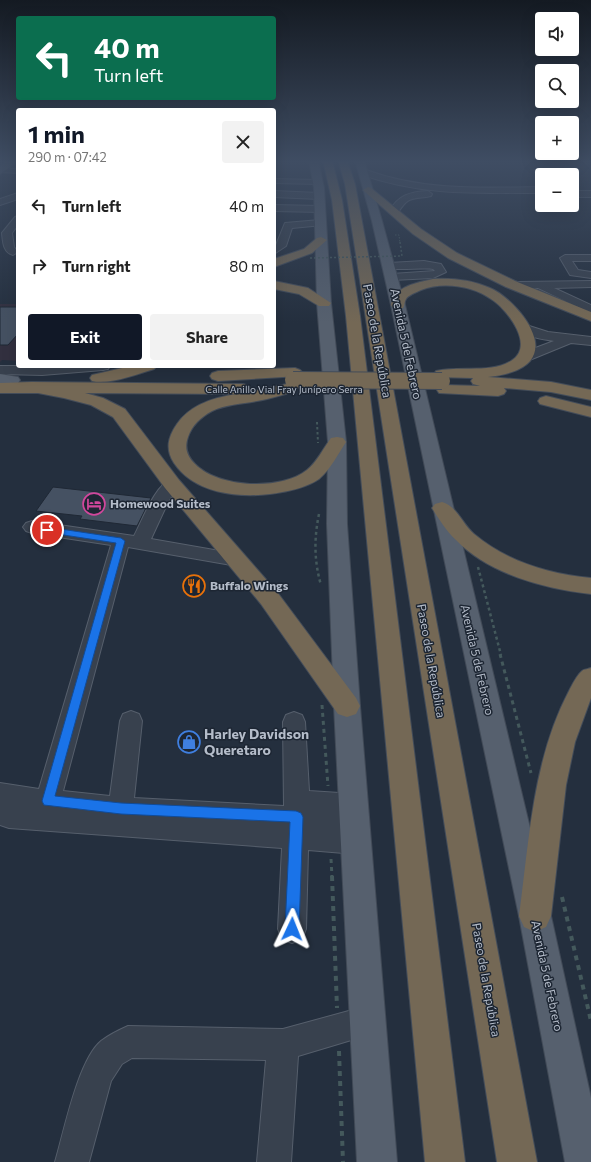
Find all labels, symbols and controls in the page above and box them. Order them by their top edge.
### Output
map controls [535,12,579,212]
button: sound [535,12,579,56]
text: 40 m [94,30,160,64]
icon: left [28,32,80,84]
text: Turn left [94,64,163,86]
button: search [535,64,579,108]
button: + [535,116,579,160]
text: 1 min [28,119,85,148]
button: close [222,121,264,163]
text: 290 m · 07:42 [28,149,107,165]
button: − [535,168,579,212]
icon: left [28,195,50,217]
text: Turn left [62,197,121,215]
text: 40 m [229,197,264,215]
icon: right [28,255,50,277]
text: Turn right [62,257,131,275]
text: 80 m [229,257,264,275]
street label: Paseo de la República [361,283,395,399]
street label: Avenida 5 de Febrero [388,287,426,401]
button: Exit [28,314,142,360]
button: Share [150,314,264,360]
street label: Calle Anillo Vial Fray Junípero Serra [205,383,363,395]
hotel icon: Homewood Suites [81,491,107,517]
place label: Homewood Suites [110,496,211,510]
pin [30,513,64,547]
icon: arrive [36,519,58,541]
restaurant icon: Buffalo Wings [181,573,207,599]
place label: Buffalo Wings [210,578,289,592]
street label: Paseo de la República [415,603,449,719]
street label: Avenida 5 de Febrero [458,603,498,716]
place label: Harley Davidson Queretaro [204,725,309,758]
shop icon: Harley Davidson Queretaro [176,729,202,755]
position arrow [271,908,313,950]
street label: Avenida 5 de Febrero [529,919,567,1033]
street label: Paseo de la República [470,922,504,1038]

